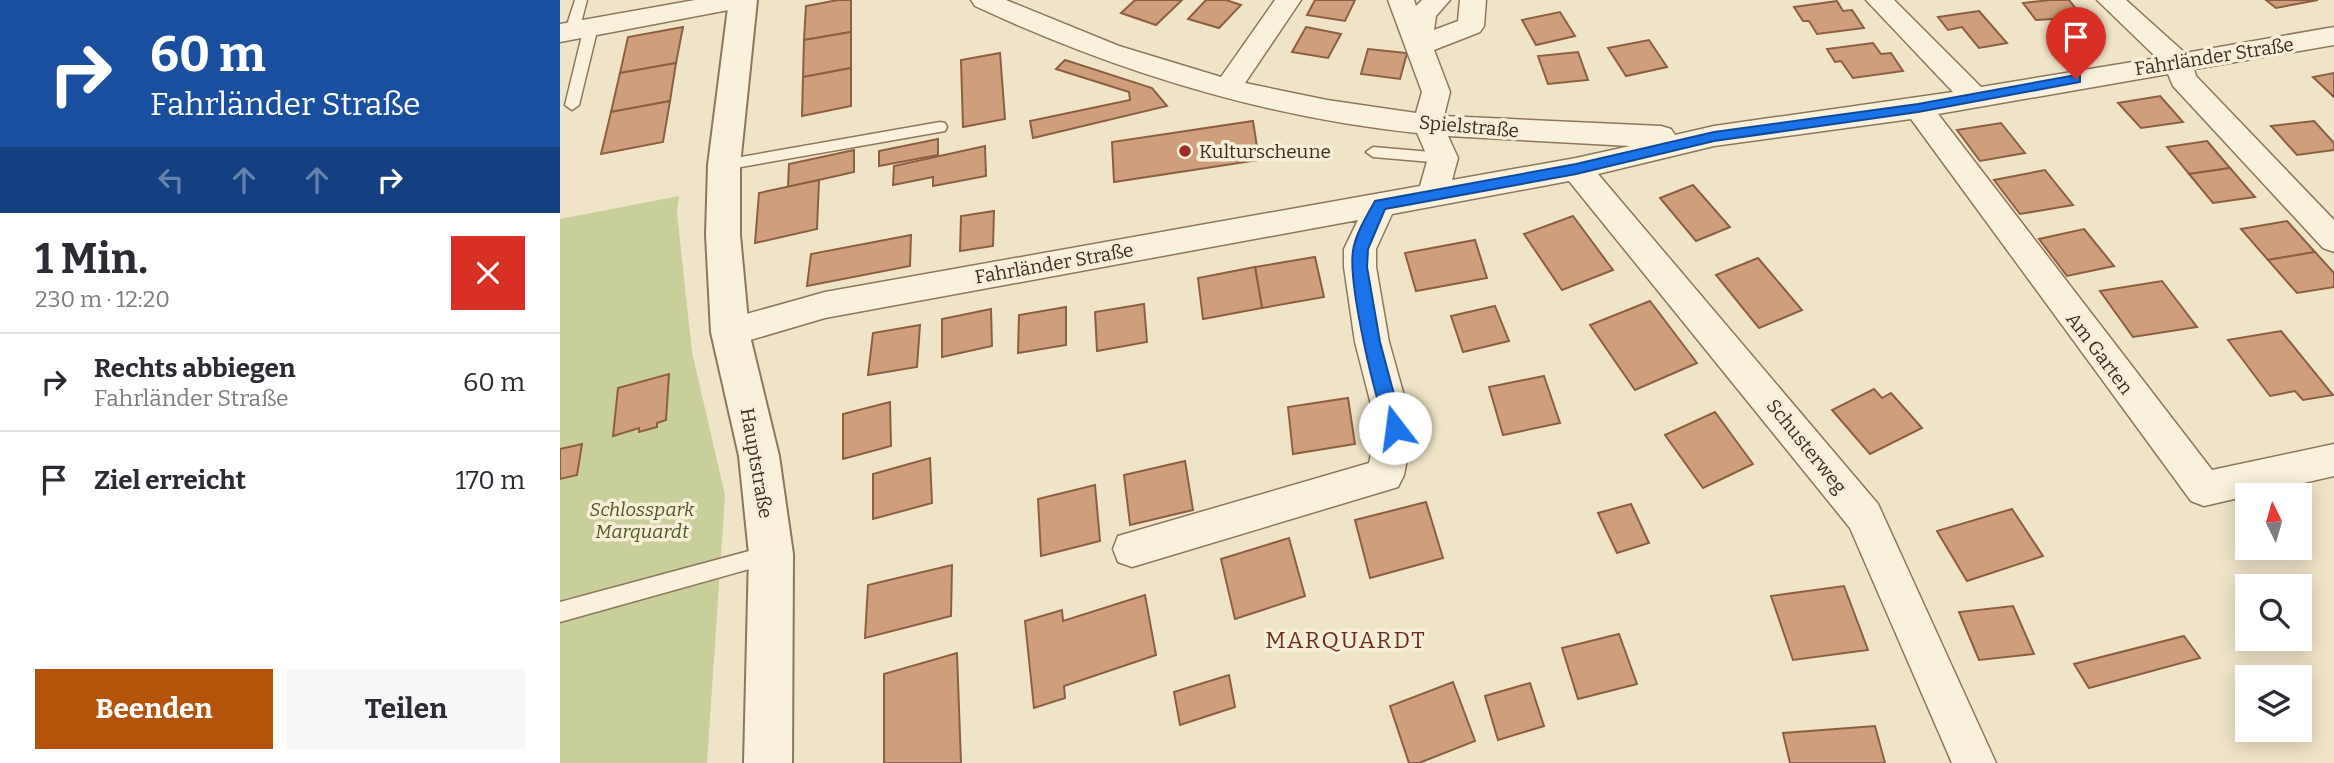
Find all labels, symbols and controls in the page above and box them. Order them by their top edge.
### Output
pin [2046,7,2106,79]
icon: arrive [2057,18,2095,56]
text: 60 m [150,25,266,84]
icon: right [35,28,126,119]
street label: Fahrländer Straße [2133,33,2295,80]
text: Fahrländer Straße [150,85,421,123]
street label: Spielstraße [1418,111,1520,142]
place label: Kulturscheune [1199,140,1331,163]
marker: Kulturscheune [1177,143,1193,159]
icon: left [152,161,190,199]
icon: ahead [225,161,263,199]
icon: ahead [298,161,336,199]
icon: right [371,161,409,199]
text: 1 Min. [35,234,148,284]
button: close [451,236,525,310]
street label: Fahrländer Straße [973,238,1135,289]
text: 230 m · 12:20 [35,285,170,313]
street label: Am Garten [2061,308,2138,399]
text: Rechts abbiegen [94,353,296,384]
icon: right [35,363,73,401]
text: 60 m [463,367,525,398]
text: Fahrländer Straße [94,384,289,412]
position arrow [1358,391,1432,465]
street label: Schusterweg [1762,395,1852,498]
street label: Hauptstraße [735,406,778,520]
icon: arrive [35,461,73,499]
text: Ziel erreicht [94,465,246,496]
text: 170 m [455,465,525,496]
north arrow [2235,483,2312,560]
map controls [2235,483,2312,742]
park label: Schlosspark Marquardt [590,498,695,543]
button: search [2235,574,2312,651]
district label: MARQUARDT [1265,626,1427,654]
button: layers [2235,665,2312,742]
button: Beenden [35,669,273,749]
button: Teilen [287,669,525,749]

